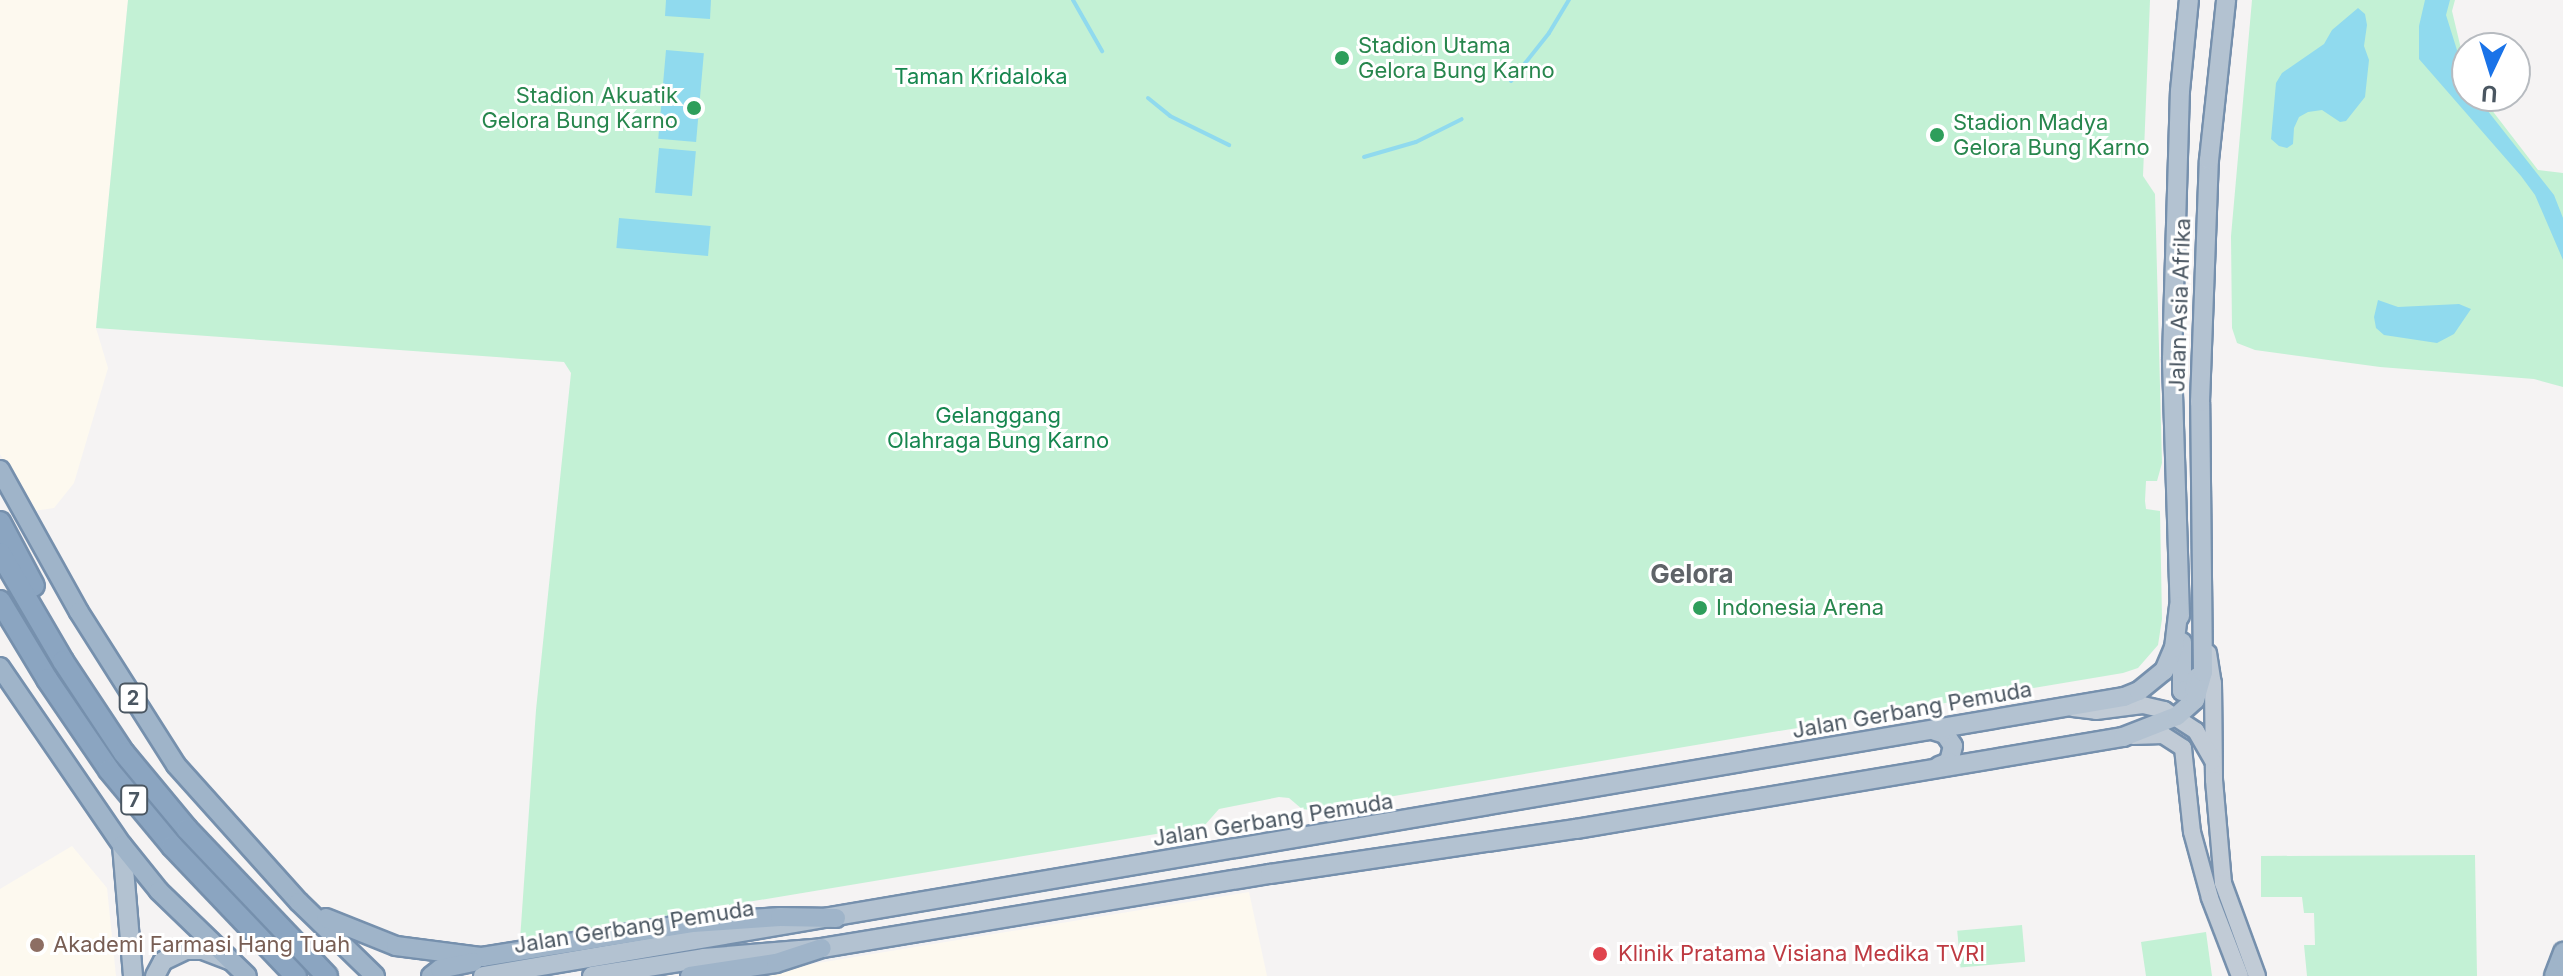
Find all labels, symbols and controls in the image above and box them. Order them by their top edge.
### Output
place label: Stadion Utama Gelora Bung Karno [1358,32,1555,84]
north arrow [2451,32,2531,112]
marker: Stadion Utama Gelora Bung Karno [1333,49,1351,67]
park label: Taman Kridaloka [894,64,1068,90]
text: U [2481,80,2498,107]
place label: Stadion Akuatik Gelora Bung Karno [481,82,678,134]
marker: Stadion Akuatik Gelora Bung Karno [685,99,703,117]
place label: Stadion Madya Gelora Bung Karno [1953,109,2150,160]
marker: Stadion Madya Gelora Bung Karno [1928,126,1946,144]
street label: Jalan Asia Afrika [2164,218,2196,392]
park label: Gelanggang Olahraga Bung Karno [887,402,1109,454]
district label: Gelora [1650,558,1734,590]
place label: Indonesia Arena [1716,595,1884,621]
marker: Indonesia Arena [1691,599,1709,617]
street label: Jalan Gerbang Pemuda [1790,676,2034,744]
road number: 2 [117,682,149,714]
road number: 7 [120,784,148,816]
street label: Jalan Gerbang Pemuda [1151,788,1395,852]
street label: Jalan Gerbang Pemuda [512,895,756,959]
place label: Akademi Farmasi Hang Tuah [53,932,350,958]
marker: Akademi Farmasi Hang Tuah [28,936,46,954]
place label: Klinik Pratama Visiana Medika TVRI [1618,941,1985,967]
marker: Klinik Pratama Visiana Medika TVRI [1589,943,1611,965]

